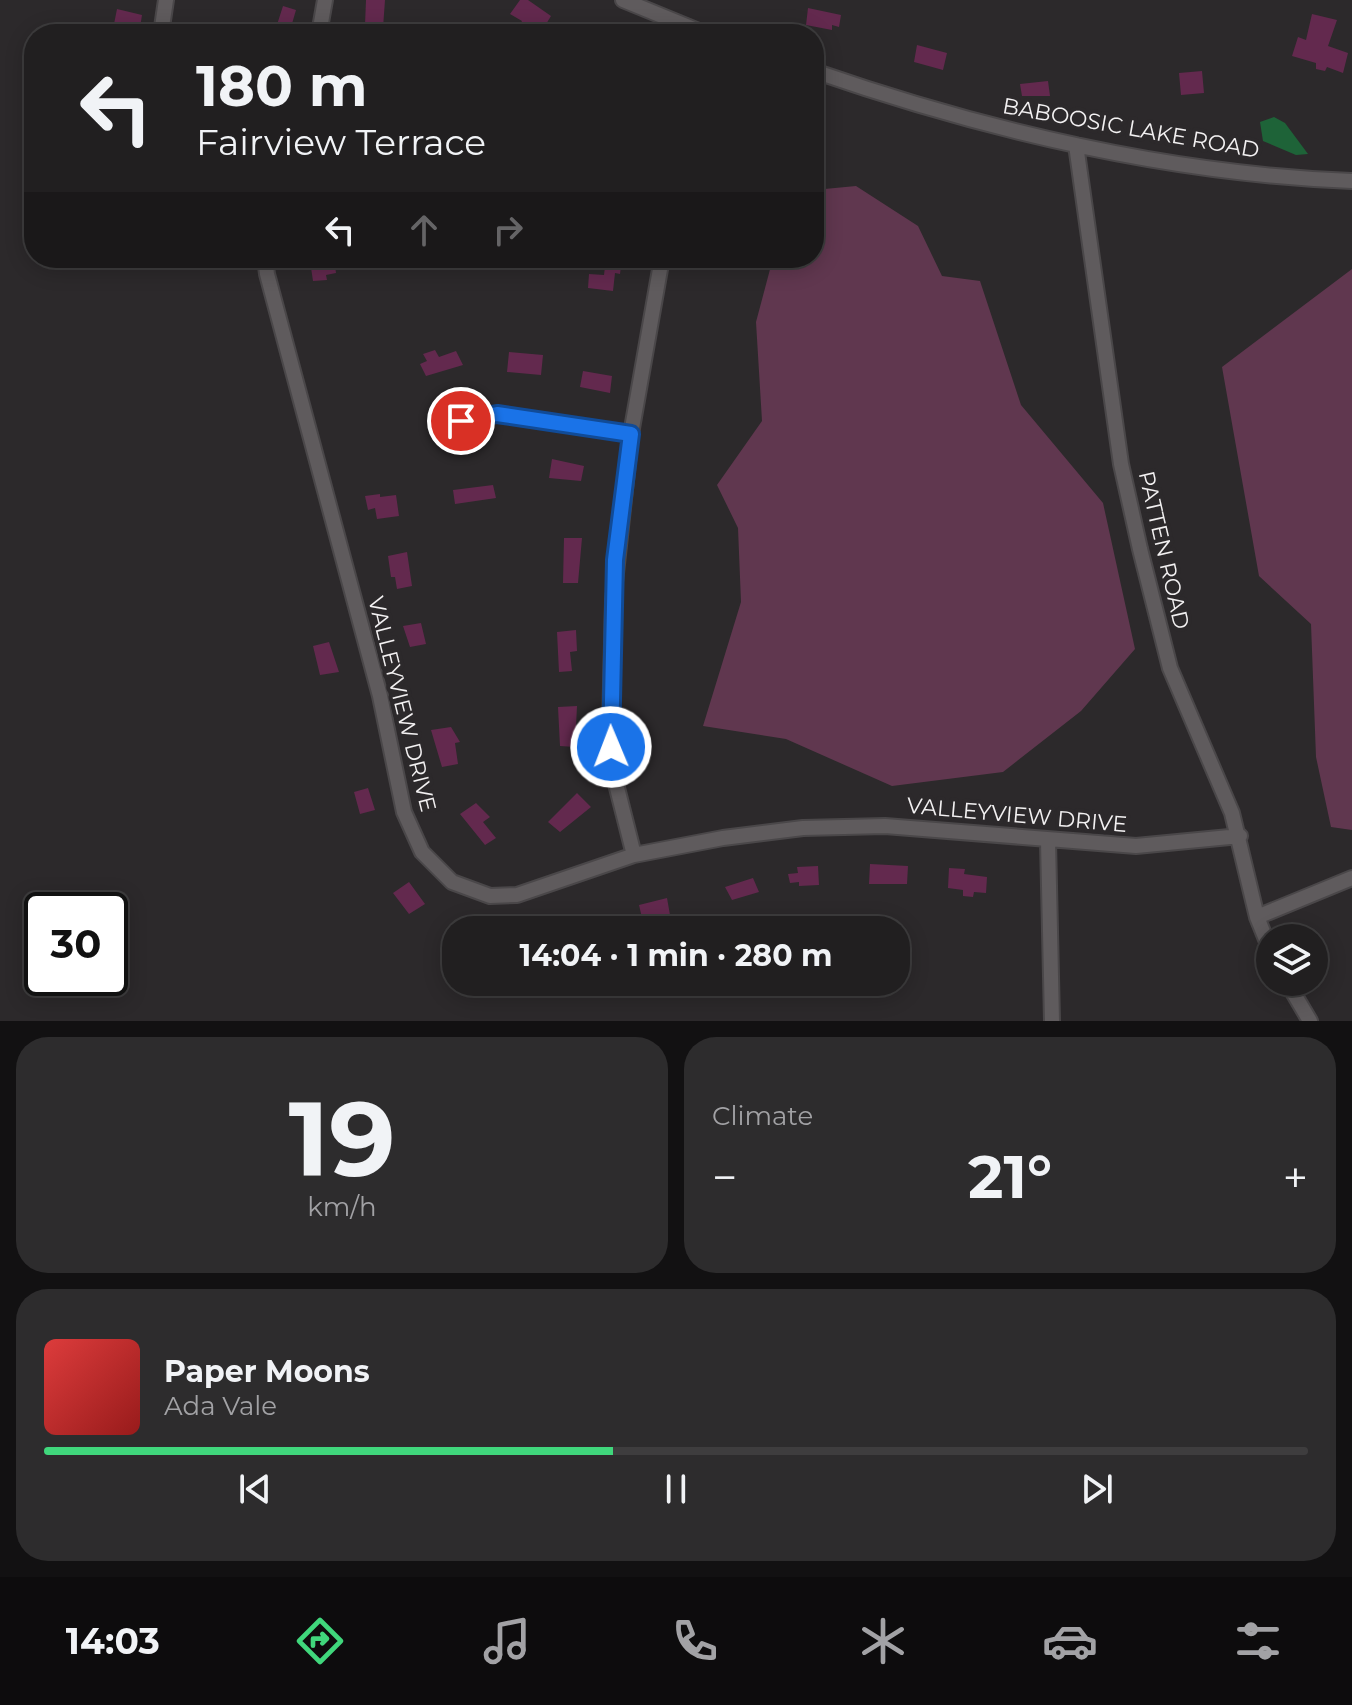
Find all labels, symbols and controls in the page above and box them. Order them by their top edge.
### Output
text: 180 m [196,52,368,120]
icon: left [64,56,168,160]
street label: BABOOSIC LAKE ROAD [1000,92,1262,164]
text: Fairview Terrace [196,120,486,164]
icon: left [318,208,362,252]
icon: ahead [402,208,446,252]
icon: right [486,208,530,252]
pin [427,387,495,455]
icon: arrive [439,399,483,443]
street label: PATTEN ROAD [1133,468,1195,632]
street label: VALLEYVIEW DRIVE [362,594,442,814]
position arrow [569,705,653,789]
street label: VALLEYVIEW DRIVE [906,792,1128,838]
speed limit sign: 30 [24,892,128,996]
map controls [1256,924,1328,996]
button: layers [1256,924,1328,996]
text: 14:04 · 1 min · 280 m [520,937,832,974]
text: 19 [288,1075,396,1202]
text: Climate [712,1100,813,1132]
text: 21° [968,1140,1052,1213]
text: − [712,1150,737,1204]
text: + [1283,1150,1308,1204]
text: km/h [307,1191,377,1223]
text: Paper Moons [164,1353,370,1390]
text: Ada Vale [164,1390,277,1422]
icon: previous [233,1467,277,1511]
icon: pause [654,1467,698,1511]
icon: next [1075,1467,1119,1511]
icon: directions [292,1613,348,1669]
icon: music [479,1613,535,1669]
icon: phone [667,1613,723,1669]
icon: climate [855,1613,911,1669]
icon: car [1042,1613,1098,1669]
icon: filters [1230,1613,1286,1669]
text: 14:03 [66,1619,160,1663]

